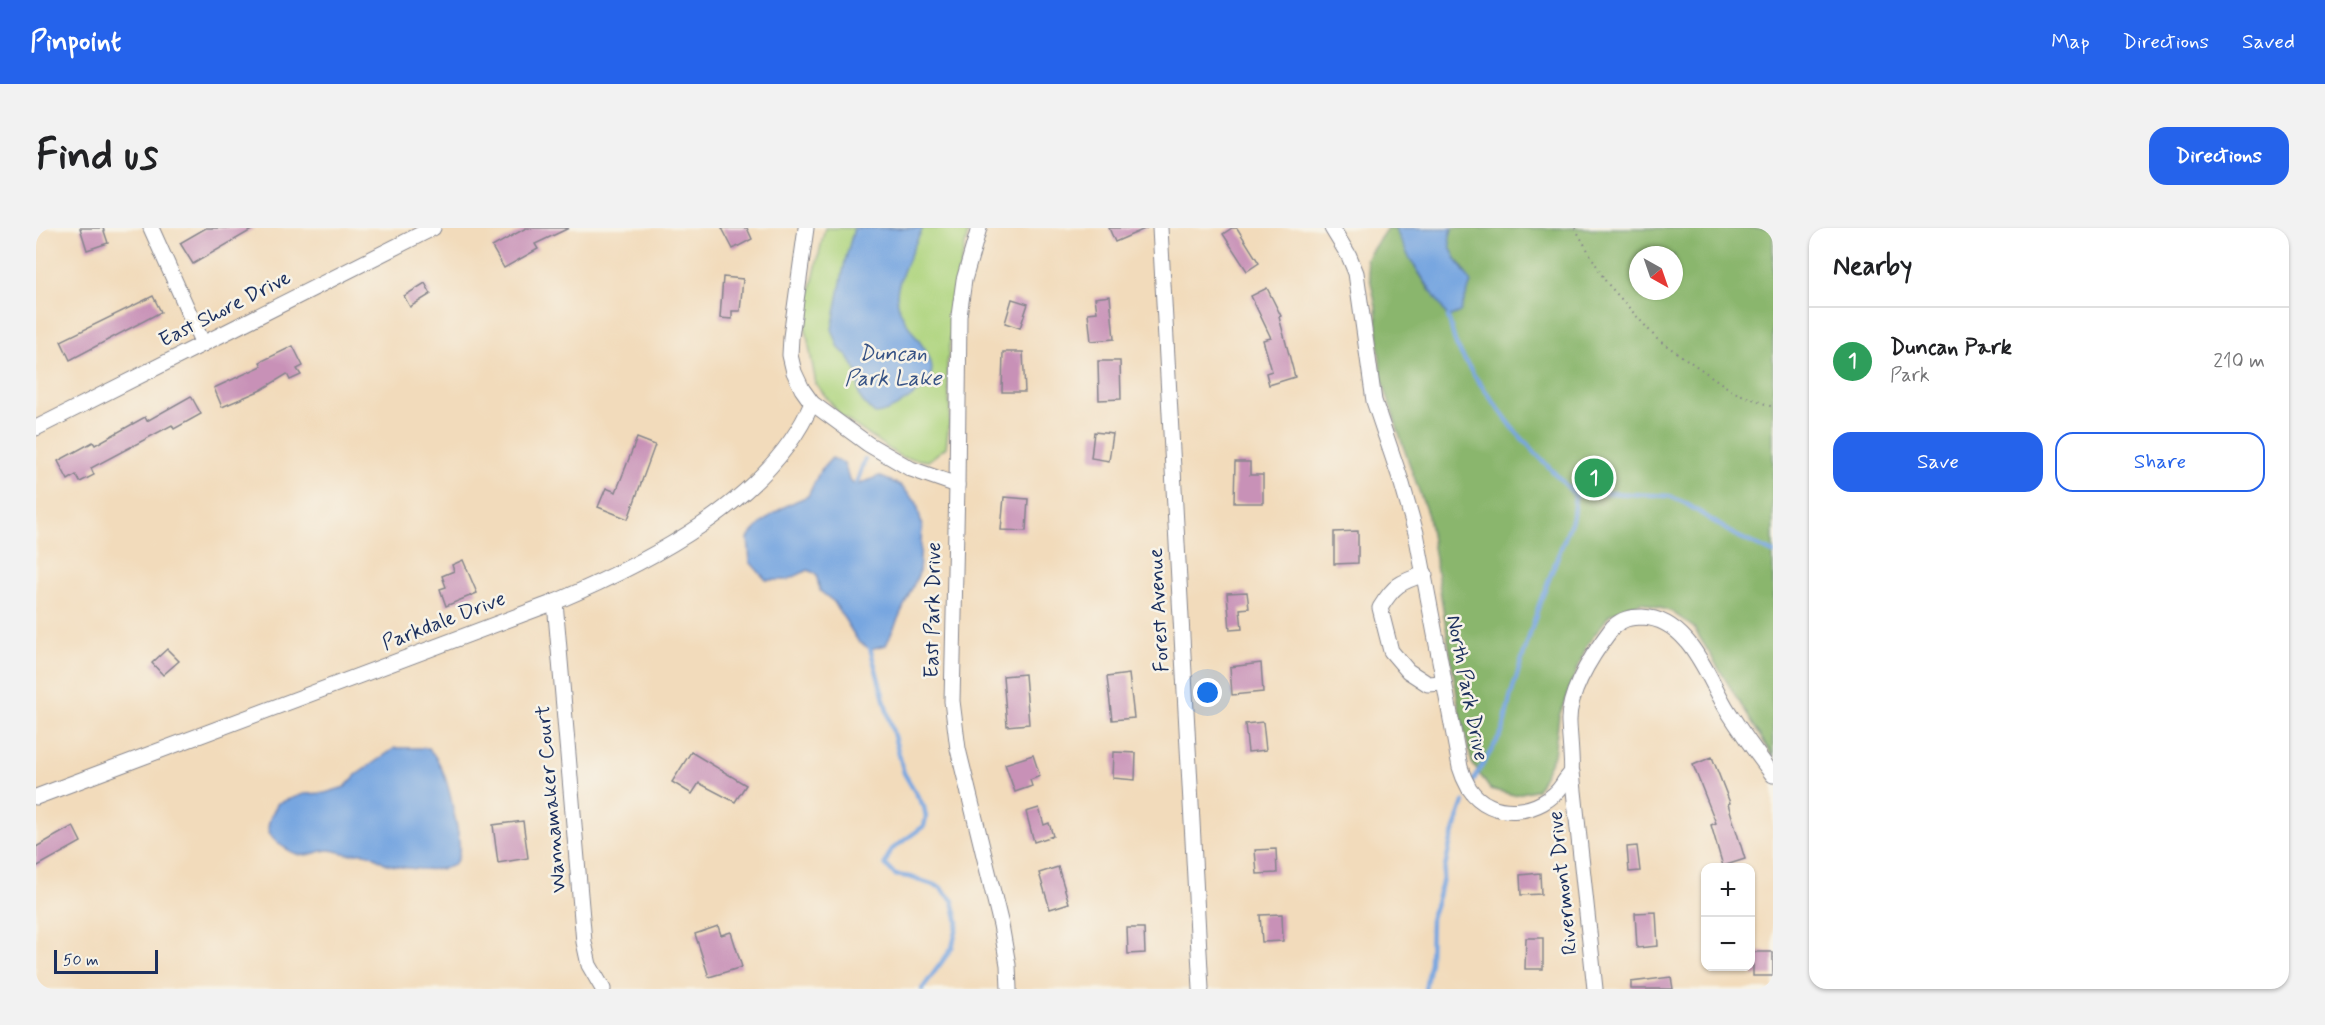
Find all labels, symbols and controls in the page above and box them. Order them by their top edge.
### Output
text: Pinpoint [30,24,121,61]
text: Map [2051,28,2090,56]
text: Directions [2123,28,2209,56]
text: Saved [2242,28,2295,56]
button: Directions [2149,127,2289,185]
text: Find us [36,129,158,184]
north arrow [1629,246,1683,300]
text: Nearby [1833,250,1912,284]
street label: East Shore Drive [154,264,296,354]
text: Duncan Park [1890,334,2012,362]
water label: Duncan Park Lake [845,340,943,393]
text: 1 [1848,348,1857,375]
text: 210 m [2213,348,2265,375]
text: Park [1890,362,1930,389]
button: Save [1833,432,2043,492]
button: Share [2055,432,2265,492]
pin: 1 [1574,456,1614,500]
street label: East Park Drive [918,542,948,678]
street label: Forest Avenue [1142,547,1176,673]
street label: Parkdale Drive [378,585,510,657]
street label: North Park Drive [1439,613,1495,763]
your location [1193,678,1222,707]
street label: Wannamaker Court [529,704,573,894]
street label: Rivermont Drive [1542,810,1584,956]
map controls [1701,863,1755,971]
button: + [1701,863,1755,917]
button: − [1701,917,1755,971]
scale bar [54,947,158,974]
text: 50 m [63,950,99,971]

